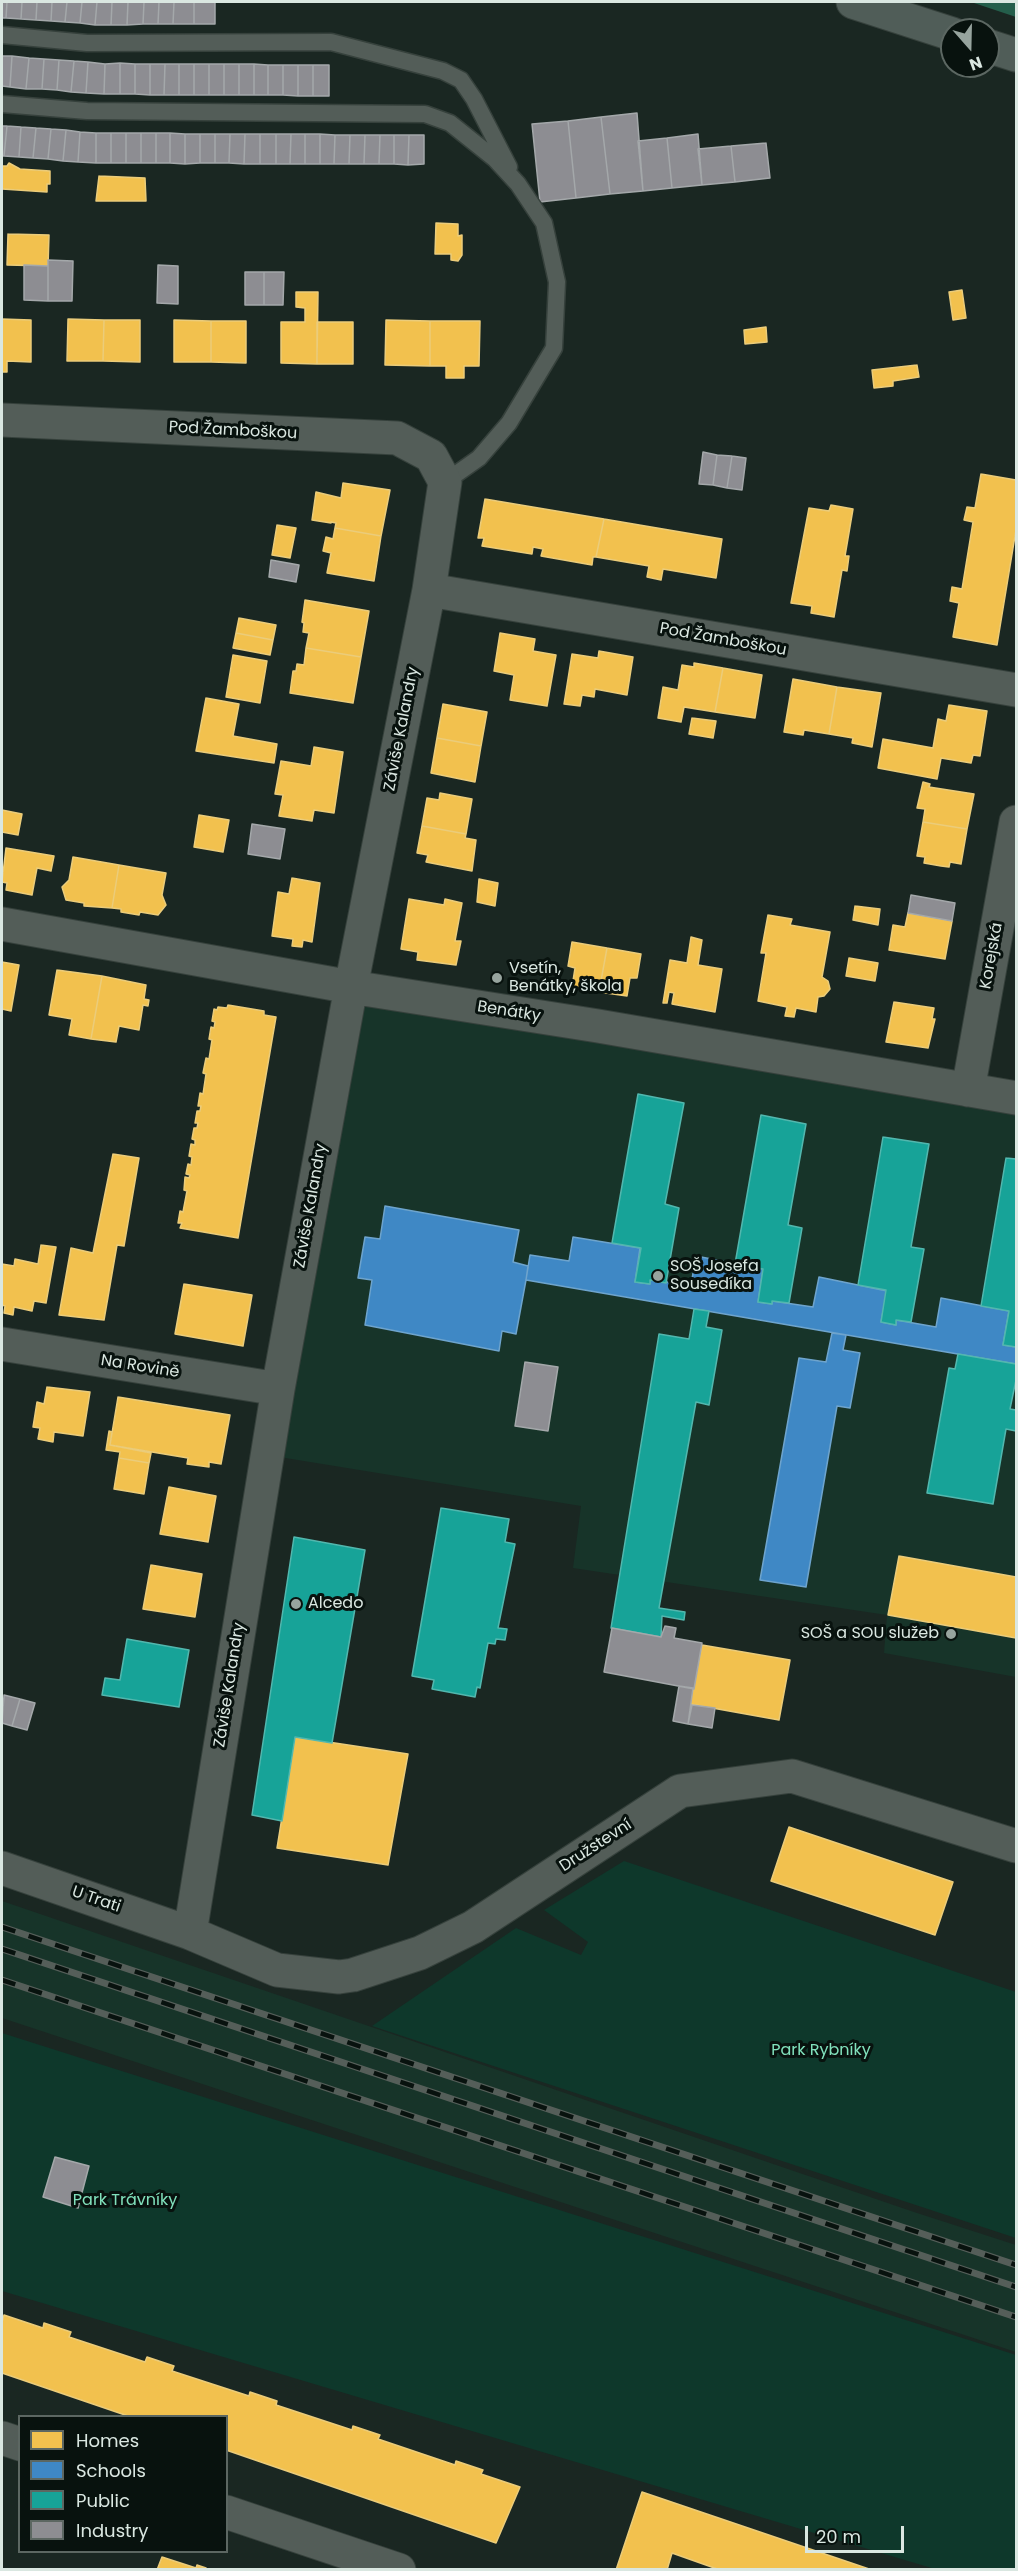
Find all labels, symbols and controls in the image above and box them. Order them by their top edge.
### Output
north arrow [940,18,1000,78]
text: N [966,51,985,76]
street label: Pod Žamboškou [168,418,298,444]
street label: Pod Žamboškou [658,619,788,661]
street label: Záviše Kalandry [381,665,423,793]
street label: Korejská [977,921,1007,991]
place label: Vsetín, Benátky, škola [509,959,622,997]
marker: Vsetín, Benátky, škola [490,971,504,985]
street label: Benátky [476,998,542,1026]
street label: Záviše Kalandry [291,1142,331,1270]
place label: SOŠ Josefa Sousedíka [670,1257,759,1295]
marker: SOŠ Josefa Sousedíka [651,1269,665,1283]
street label: Na Rovině [99,1351,181,1383]
place label: Alcedo [308,1594,363,1614]
marker: Alcedo [289,1597,303,1611]
street label: Záviše Kalandry [211,1621,249,1749]
place label: SOŠ a SOU služeb [801,1624,939,1644]
marker: SOŠ a SOU služeb [944,1627,958,1641]
street label: Družstevní [556,1816,636,1876]
street label: U Trati [69,1883,123,1917]
park label: Park Rybníky [771,2041,871,2061]
park label: Park Trávníky [73,2191,177,2211]
legend [18,2415,228,2553]
text: Homes [76,2428,139,2453]
text: Schools [76,2458,146,2483]
text: Public [76,2488,130,2513]
scale bar [808,2514,907,2552]
text: Industry [76,2518,148,2543]
text: 20 m [816,2524,861,2549]

